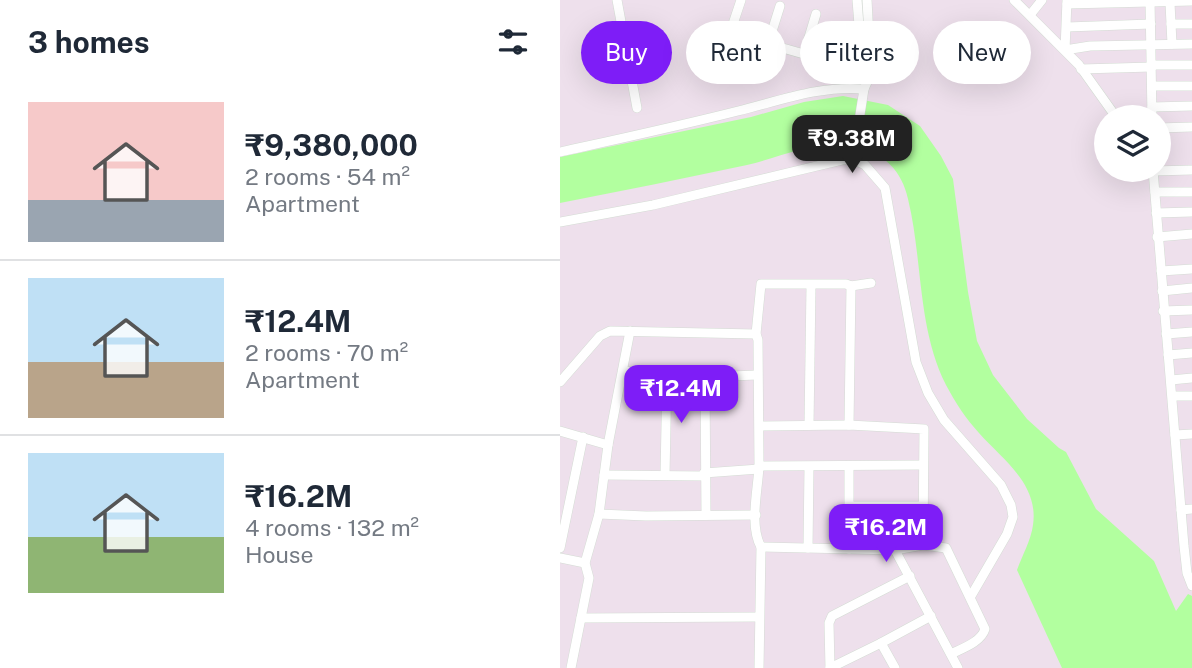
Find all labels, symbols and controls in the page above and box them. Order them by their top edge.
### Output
chip: Buy [581,21,672,84]
chip: Rent [686,21,786,84]
chip: Filters [800,21,919,84]
chip: New [933,21,1031,84]
icon: filters [494,23,532,61]
text: 3 homes [28,24,150,60]
map controls [1094,105,1171,182]
button: layers [1094,105,1171,182]
pin: ₹9.38M [795,116,909,175]
text: ₹9.38M [808,124,896,151]
text: ₹9,380,000 [245,127,418,163]
icon: home [84,130,168,214]
text: 2 rooms · 54 m² [245,163,410,190]
text: Apartment [245,190,360,217]
text: ₹12.4M [245,303,351,339]
icon: home [84,306,168,390]
text: 2 rooms · 70 m² [245,339,408,366]
text: Apartment [245,366,360,393]
pin: ₹12.4M [624,366,738,425]
text: ₹12.4M [640,374,722,401]
text: ₹16.2M [245,478,352,514]
icon: home [84,481,168,565]
pin: ₹16.2M [829,504,943,564]
text: ₹16.2M [845,513,927,540]
text: 4 rooms · 132 m² [245,514,419,541]
text: House [245,541,313,568]

